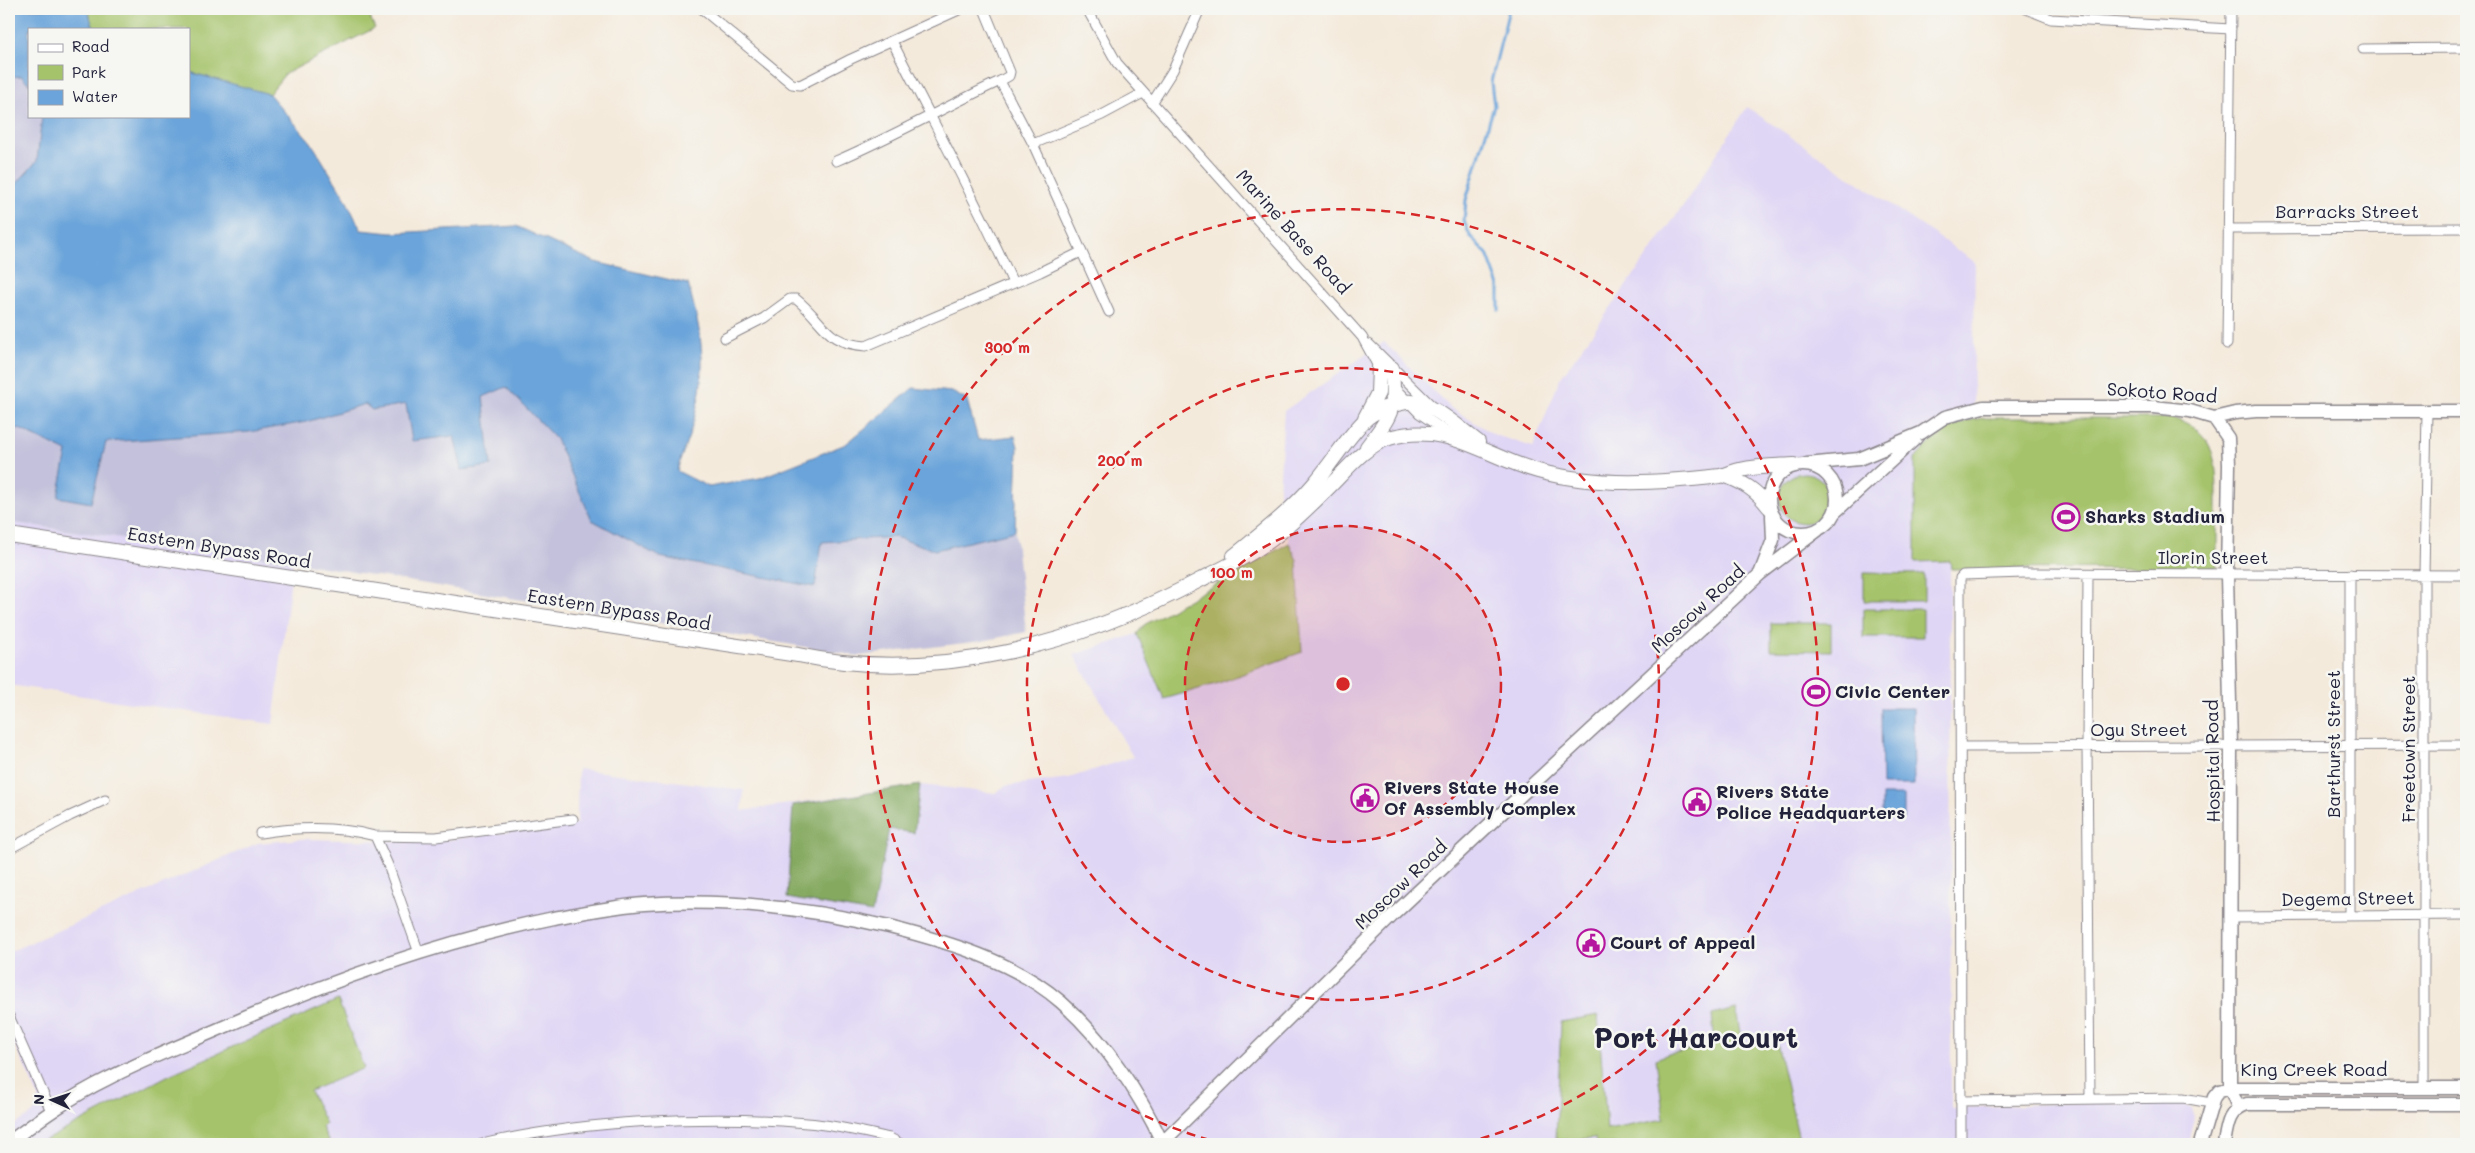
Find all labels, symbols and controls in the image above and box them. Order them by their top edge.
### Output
legend [28,28,190,118]
text: Road [72,36,109,56]
text: Park [72,62,106,82]
text: Water [72,86,118,106]
street label: Marine Base Road [1231,164,1356,299]
street label: Barracks Street [2275,199,2419,223]
text: 300 m [984,337,1030,357]
street label: Sokoto Road [2106,376,2218,408]
text: 200 m [1098,450,1143,470]
sports icon: Sharks Stadium [2051,502,2081,532]
place label: Sharks Stadium [2085,504,2225,528]
street label: Eastern Bypass Road [126,521,312,573]
street label: Ilorin Street [2158,545,2268,569]
street label: Moscow Road [1645,559,1749,658]
text: 100 m [1209,562,1253,582]
street label: Eastern Bypass Road [526,583,712,635]
street label: Barthurst Street [2321,670,2345,818]
centre of rings [1334,675,1352,693]
street label: Freetown Street [2396,676,2420,822]
sports icon: Civic Center [1801,677,1831,707]
place label: Civic Center [1835,679,1950,703]
street label: Hospital Road [2199,699,2225,823]
street label: Ogu Street [2090,717,2188,741]
place label: Rivers State House Of Assembly Complex [1384,775,1576,820]
place label: Rivers State Police Headquarters [1716,779,1905,824]
public building icon: Rivers State House Of Assembly Complex [1350,783,1380,813]
public building icon: Rivers State Police Headquarters [1682,787,1712,817]
street label: Moscow Road [1349,834,1452,934]
street label: Degema Street [2281,885,2415,911]
public building icon: Court of Appeal [1576,928,1606,958]
place label: Court of Appeal [1610,930,1755,954]
district label: Port Harcourt [1594,1019,1798,1055]
street label: King Creek Road [2241,1057,2387,1081]
north arrow [28,1076,78,1126]
text: N [29,1093,48,1105]

